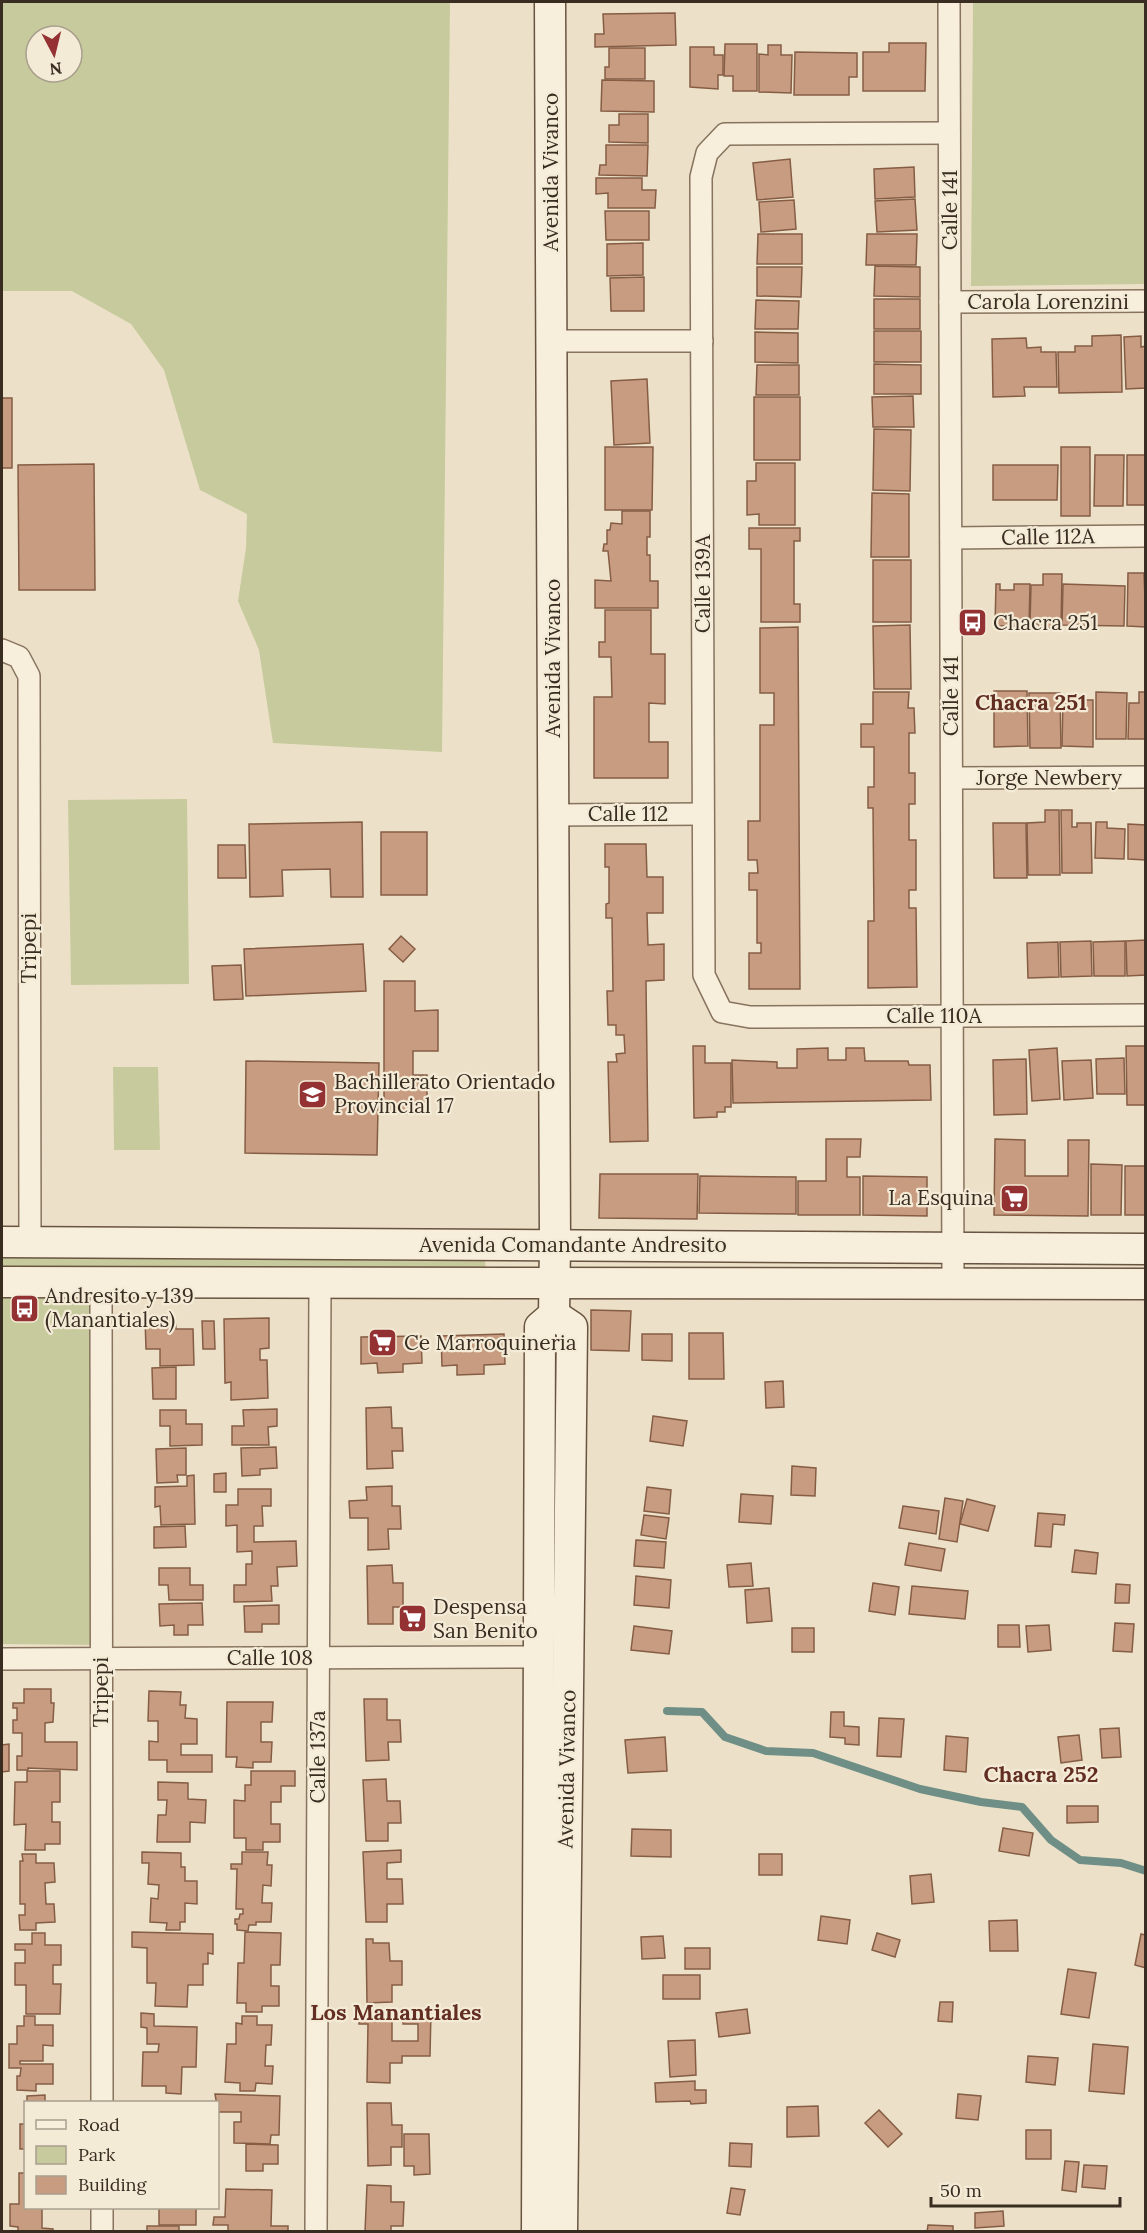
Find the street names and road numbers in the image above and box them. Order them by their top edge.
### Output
street label: Avenida Vivanco [537,93,564,252]
street label: Calle 141 [936,170,963,250]
street label: Carola Lorenzini [967,288,1129,315]
street label: Calle 112A [1001,522,1096,551]
street label: Calle 139A [689,534,716,633]
street label: Avenida Vivanco [539,579,566,738]
street label: Calle 141 [937,656,964,736]
street label: Jorge Newbery [975,764,1122,791]
street label: Calle 112 [588,800,668,827]
street label: Tripepi [15,913,42,983]
street label: Calle 110A [886,1002,983,1029]
street label: Avenida Comandante Andresito [418,1231,727,1258]
street label: Calle 108 [227,1644,313,1671]
street label: Tripepi [87,1657,114,1727]
street label: Avenida Vivanco [552,1689,581,1850]
street label: Calle 137a [304,1710,331,1804]

